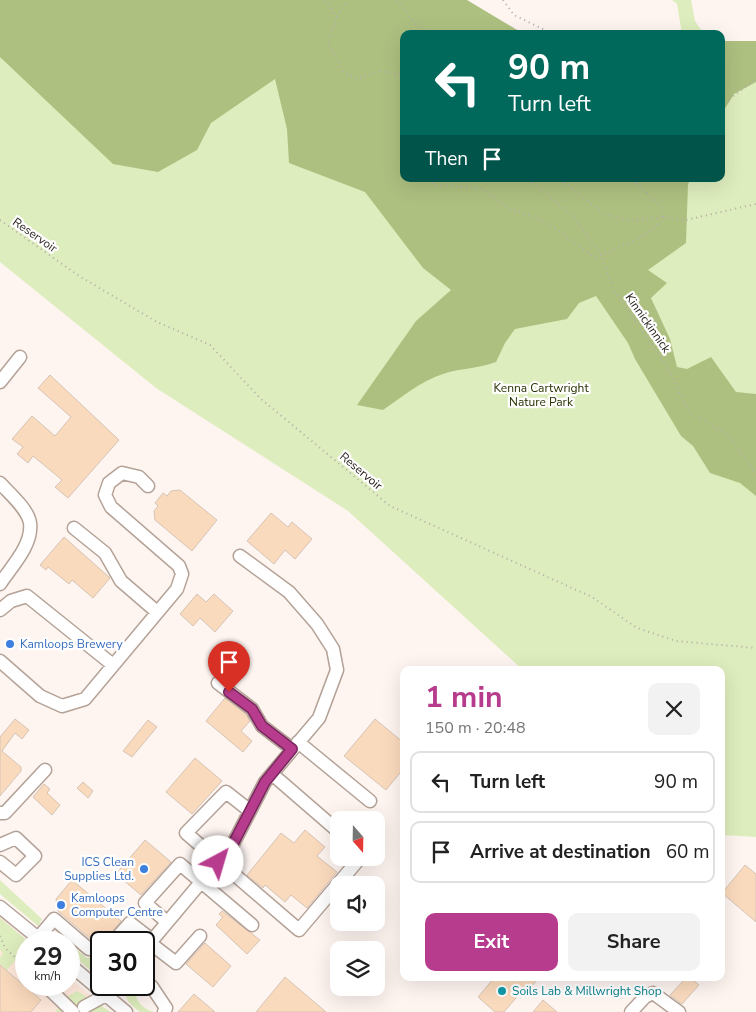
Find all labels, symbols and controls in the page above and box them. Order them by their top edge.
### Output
text: 90 m [508,44,590,91]
icon: left [425,50,490,115]
text: Turn left [508,89,591,119]
icon: arrive [478,145,506,173]
text: Then [425,146,468,172]
street label: Reservoir [10,214,61,257]
street label: Kinnickinnick [622,290,675,357]
park label: Kenna Cartwright Nature Park [493,380,589,410]
street label: Reservoir [336,449,386,494]
place label: Kamloops Brewery [20,636,124,652]
marker: Kamloops Brewery [4,638,16,650]
pin [208,641,250,692]
icon: arrive [215,648,243,676]
text: 1 min [425,677,503,718]
button: close [648,683,700,735]
text: 150 m · 20:48 [425,717,526,739]
icon: left [427,768,455,796]
text: Turn left [470,769,545,795]
text: 90 m [654,769,698,795]
north arrow [330,811,385,866]
map controls [330,811,385,996]
position arrow [191,835,243,887]
icon: arrive [427,838,455,866]
text: Arrive at destination [470,839,651,865]
text: 60 m [666,839,710,865]
place label: ICS Clean Supplies Ltd. [64,854,134,884]
marker: ICS Clean Supplies Ltd. [138,863,150,875]
button: sound [330,876,385,931]
place label: Kamloops Computer Centre [71,890,163,920]
marker: Kamloops Computer Centre [55,899,67,911]
button: Exit [425,913,558,971]
button: Share [568,913,700,971]
speed limit sign: 30 [90,931,155,996]
text: 29 [32,940,63,974]
button: layers [330,941,385,996]
text: km/h [34,968,61,984]
place label: Soils Lab & Millwright Shop [512,983,662,999]
marker: Soils Lab & Millwright Shop [496,985,508,997]

